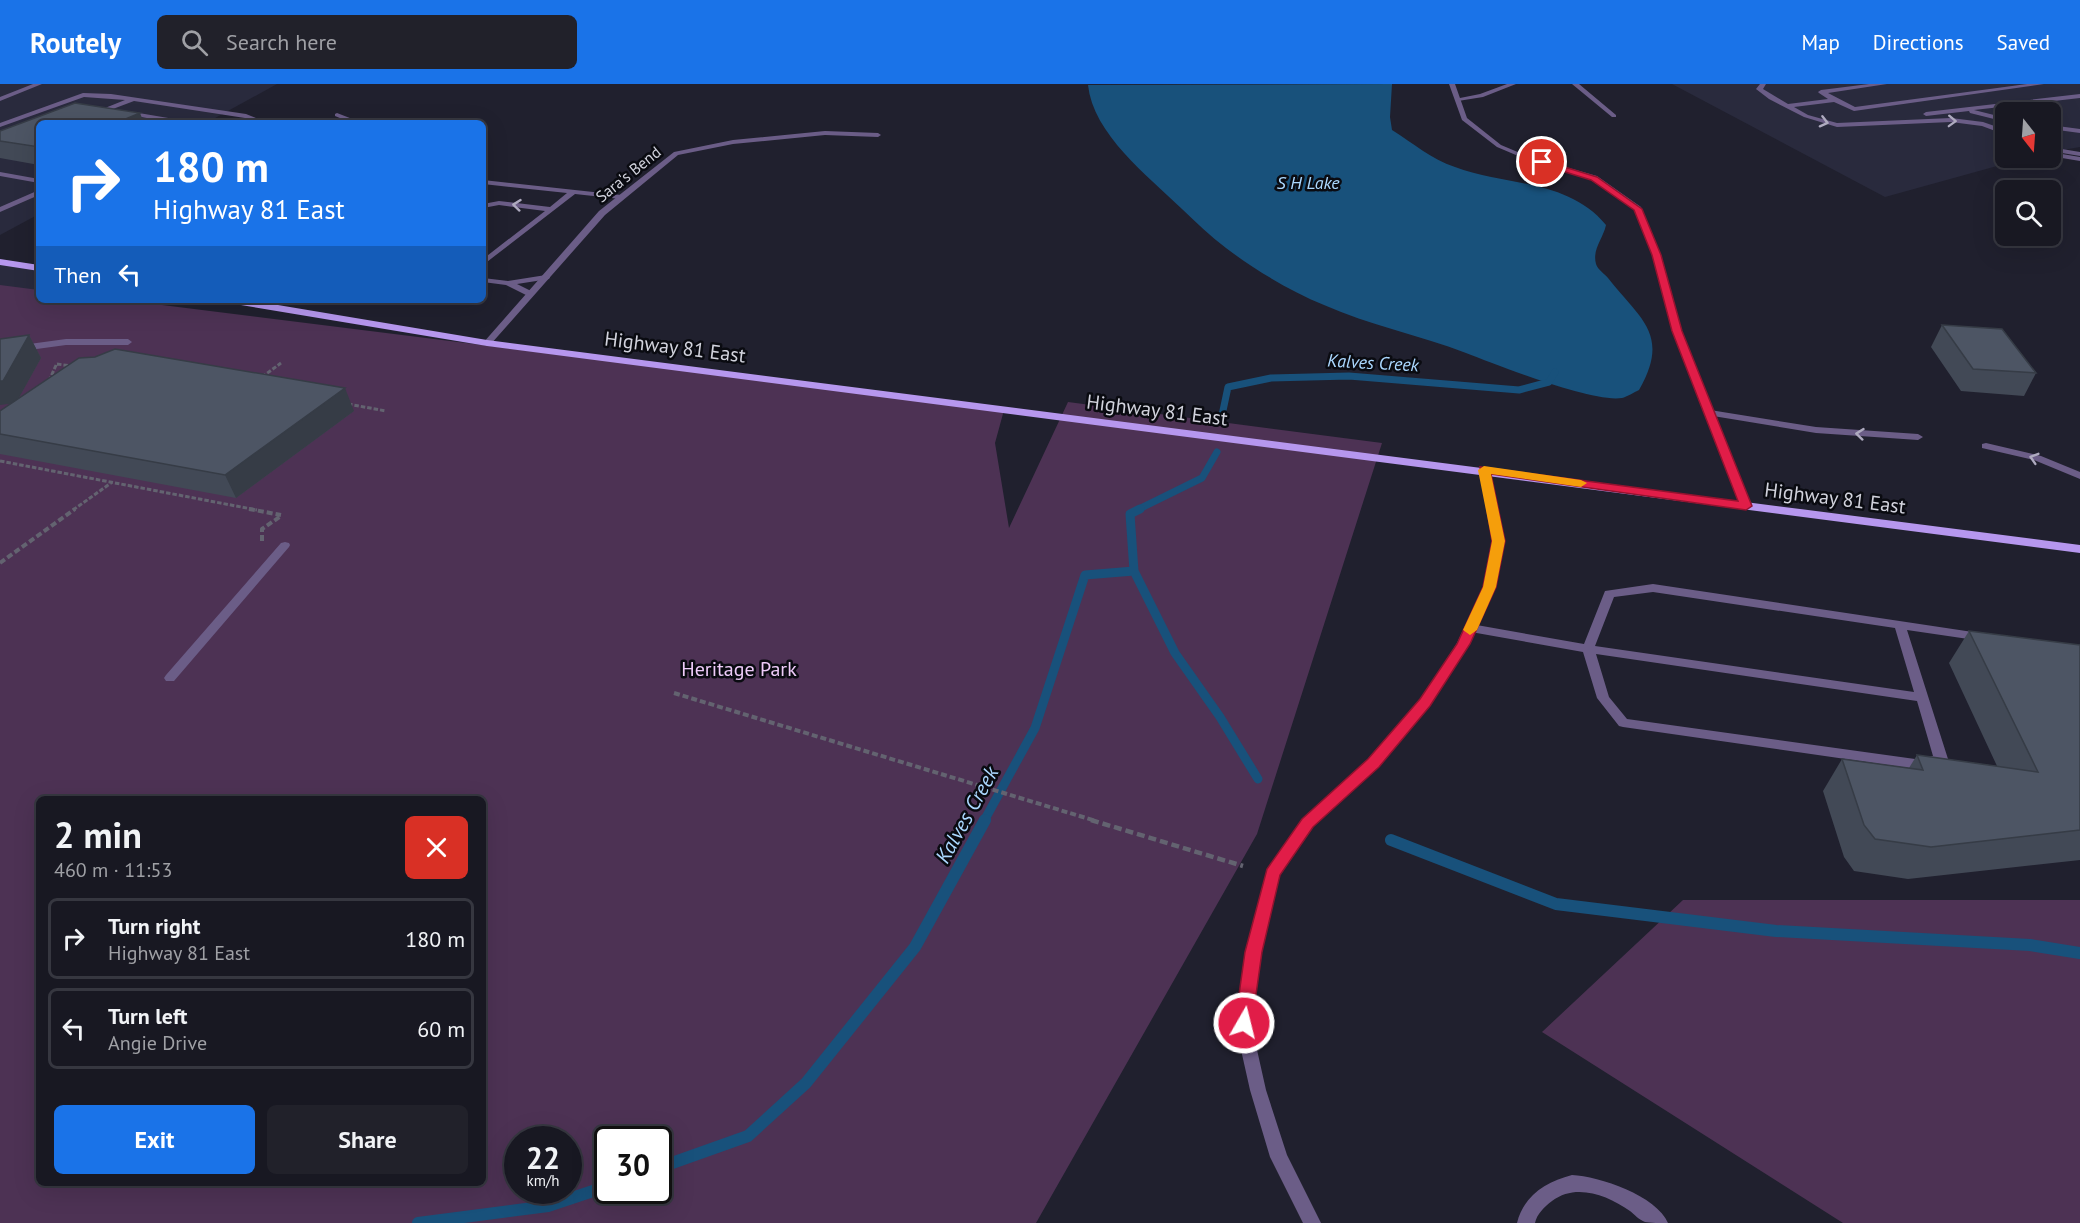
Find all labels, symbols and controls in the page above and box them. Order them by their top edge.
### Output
search box [157,15,577,69]
text: Routely [30,24,121,61]
icon: search [178,26,211,59]
text: Search here [226,28,337,56]
text: Map [1801,29,1840,56]
text: Directions [1873,29,1964,56]
text: Saved [1997,29,2050,56]
north arrow [1995,102,2061,168]
map controls [1995,102,2061,246]
one-way arrow [1819,114,1829,127]
one-way arrow [1948,114,1957,127]
pin [1516,136,1567,187]
text: 180 m [153,139,269,194]
street label: Sara's Bend [591,142,665,206]
icon: right [54,144,132,222]
icon: arrive [1525,145,1558,178]
water label: S H Lake [1276,171,1340,194]
button: search [1995,180,2061,246]
text: Highway 81 East [153,192,345,226]
one-way arrow [512,199,522,212]
icon: left [113,258,146,291]
text: Then [54,261,101,289]
street label: Highway 81 East [603,325,747,369]
water label: Kalves Creek [1327,349,1420,376]
street label: Highway 81 East [1085,388,1229,432]
one-way arrow [1855,428,1864,441]
one-way arrow [2029,453,2040,465]
street label: Highway 81 East [1763,476,1907,520]
park label: Heritage Park [681,656,797,682]
water label: Kalves Creek [929,760,1005,868]
text: 2 min [54,811,142,858]
button: close [405,816,468,879]
text: 460 m · 11:53 [54,857,172,883]
text: Turn right [108,912,200,940]
icon: right [57,922,90,955]
text: 180 m [405,925,465,953]
text: Highway 81 East [108,940,250,966]
position arrow [1212,991,1276,1055]
text: Turn left [108,1002,188,1030]
icon: left [57,1012,90,1045]
text: 60 m [417,1015,465,1043]
text: Angie Drive [108,1030,207,1056]
button: Exit [54,1105,255,1174]
button: Share [267,1105,468,1174]
speed limit sign: 30 [594,1126,672,1204]
text: 22 [526,1138,560,1177]
text: km/h [527,1171,559,1190]

